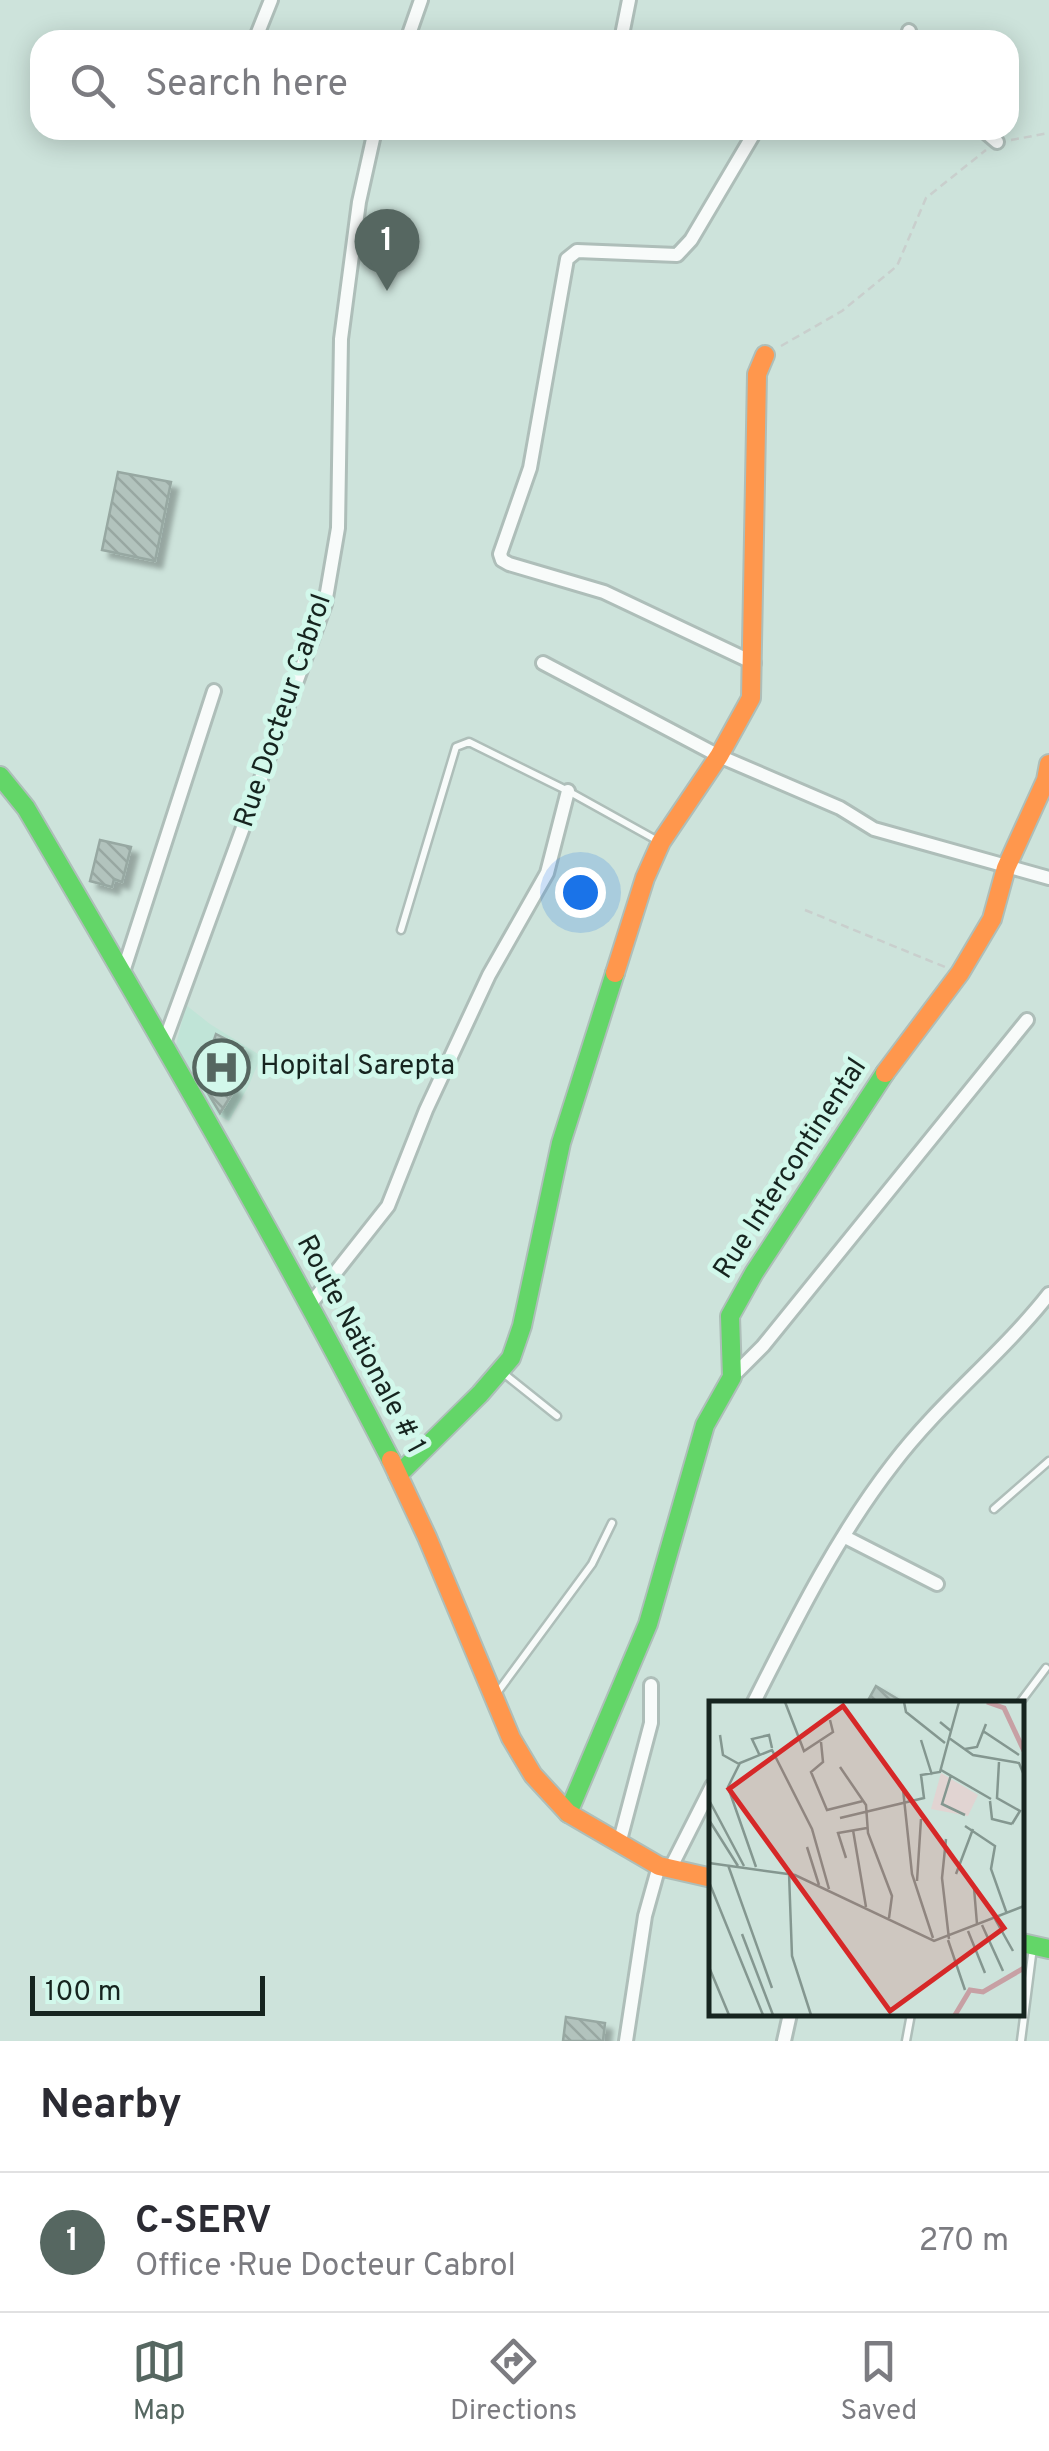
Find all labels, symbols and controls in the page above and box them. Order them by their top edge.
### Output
search box [30,30,1019,140]
icon: search [65,58,120,113]
text: Search here [145,61,348,110]
pin: 1 [354,208,420,291]
street label: Rue Docteur Cabrol [227,590,341,832]
your location [555,867,606,918]
hospital icon: Hopital Sarepta [191,1037,251,1097]
place label: Hopital Sarepta [260,1049,455,1085]
street label: Rue Intercontinental [706,1052,876,1286]
street label: Route Nationale # 1 [287,1229,433,1461]
inset map [709,1701,1024,2016]
scale bar [30,1971,265,2016]
text: 100 m [45,1975,121,2011]
text: Nearby [40,2080,182,2133]
text: C-SERV [135,2198,272,2247]
text: 1 [66,2222,79,2262]
text: 270 m [919,2222,1009,2262]
text: Office · Rue Docteur Cabrol [135,2247,516,2287]
tab: Map [132,2334,187,2430]
tab: Directions [450,2334,577,2430]
tab: Saved [840,2334,917,2430]

